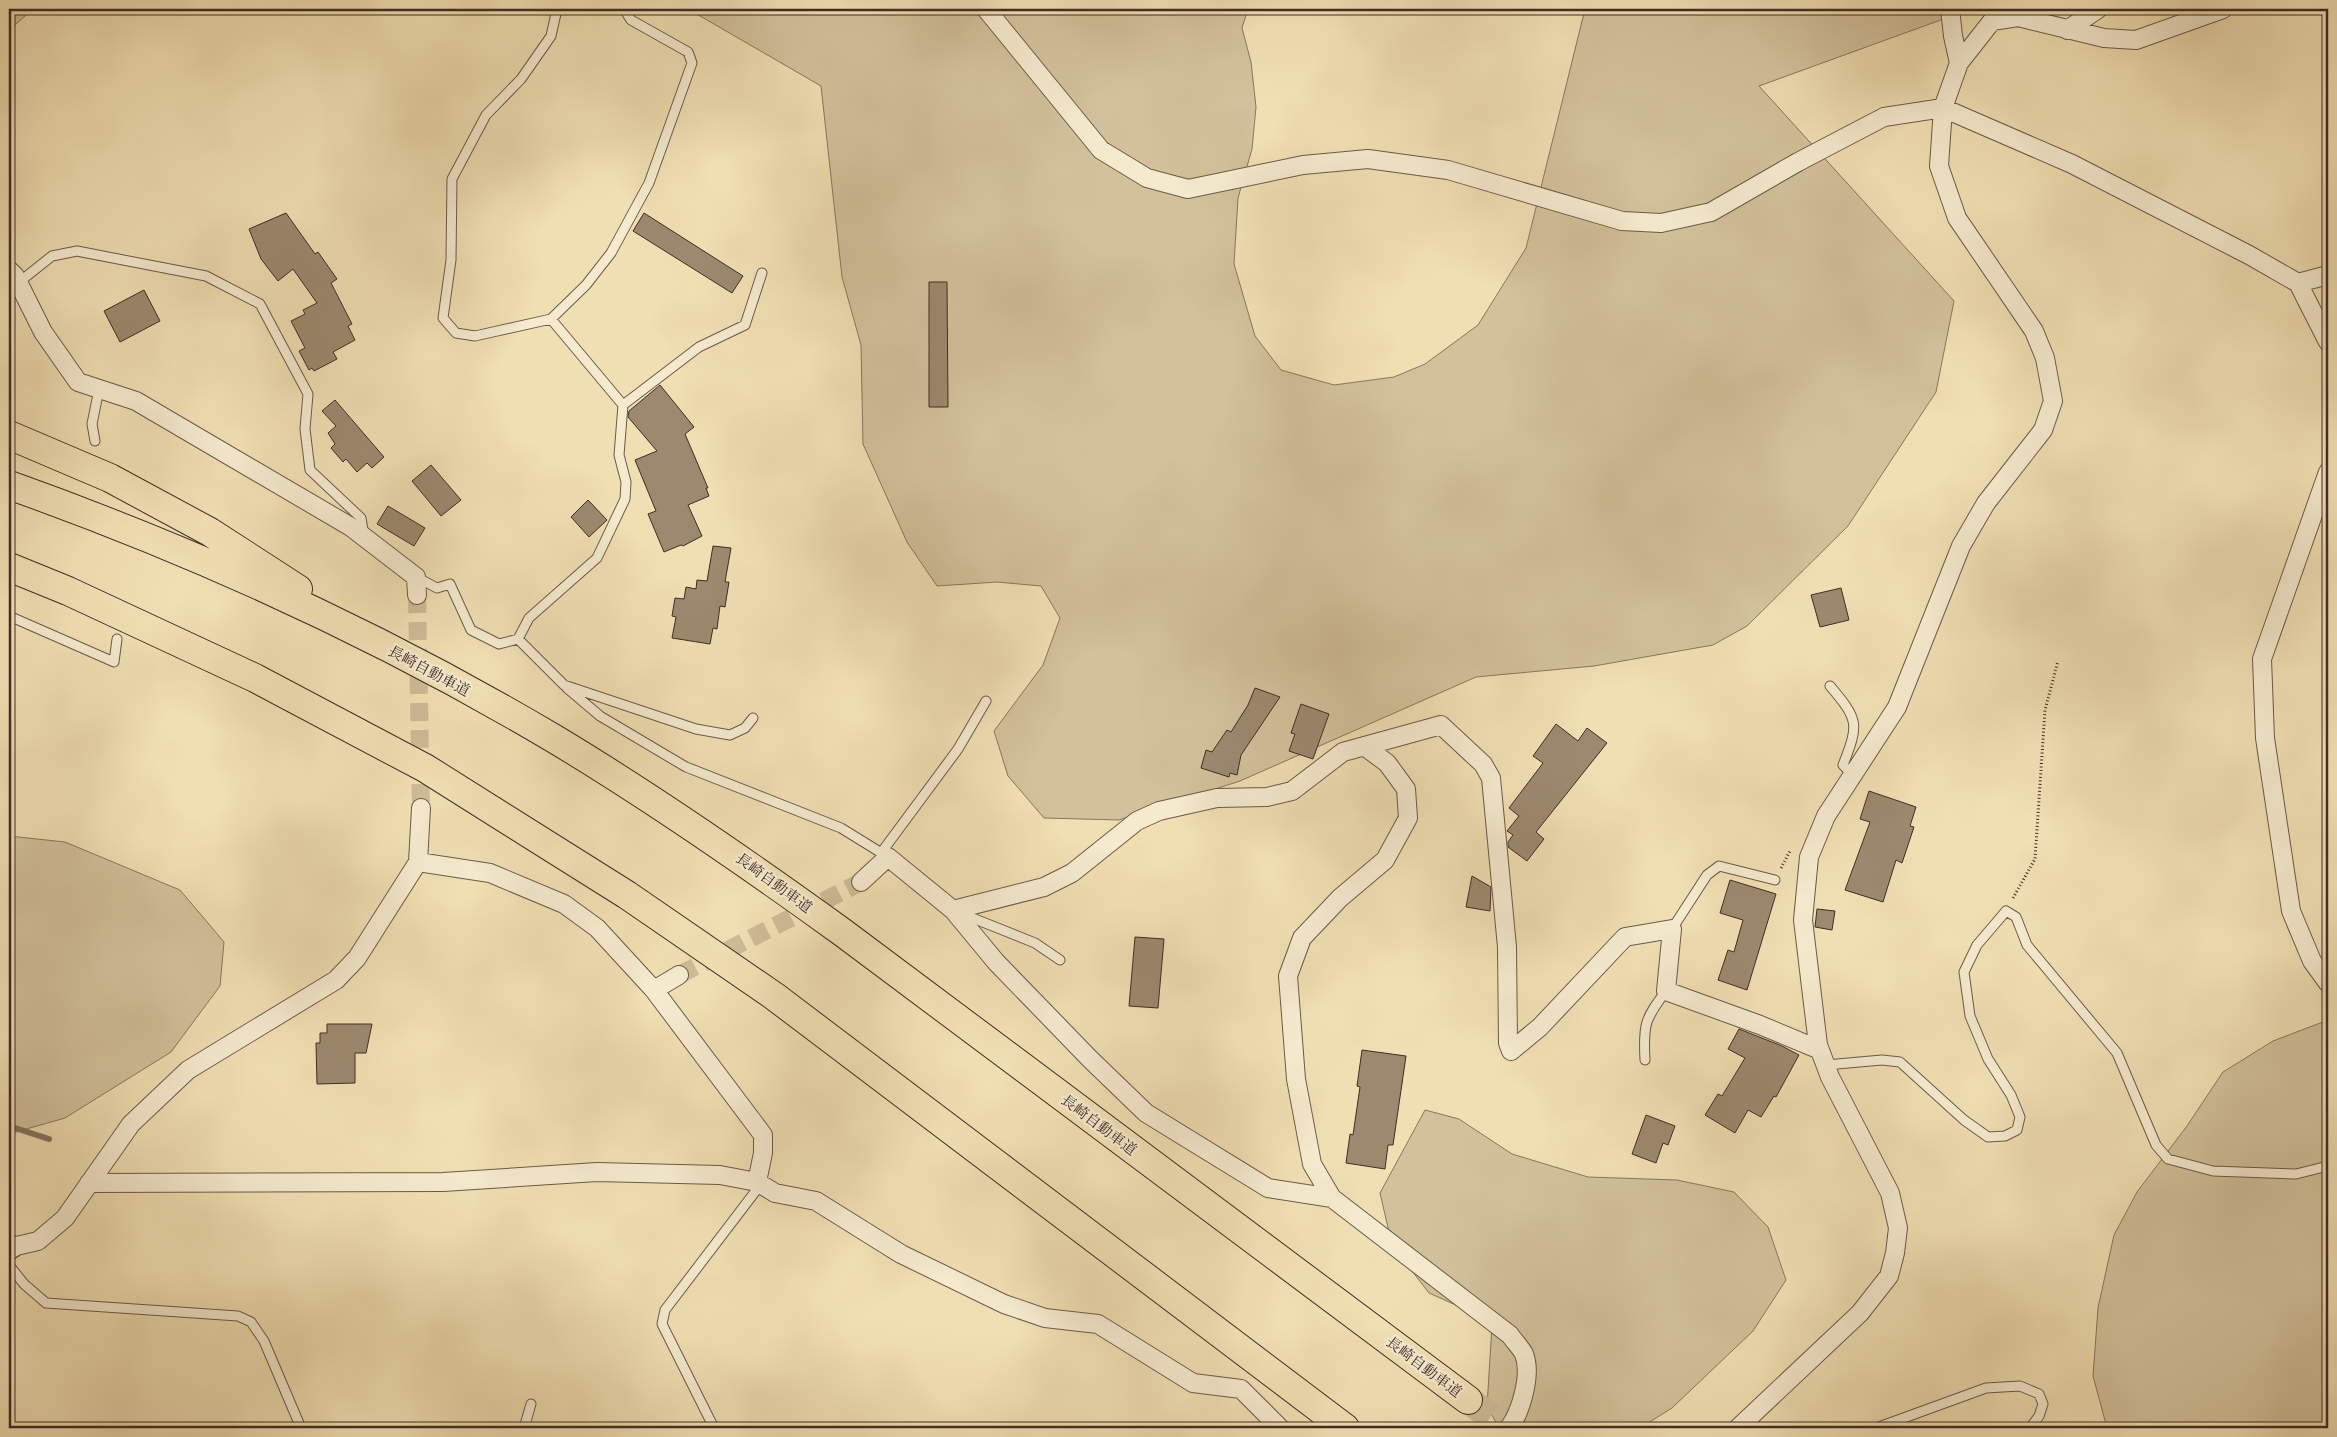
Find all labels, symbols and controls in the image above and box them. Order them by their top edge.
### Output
street label: 長崎自動車道 [385,642,473,700]
street label: 長崎自動車道 [732,849,816,917]
street label: 長崎自動車道 [1058,1091,1140,1159]
street label: 長崎自動車道 [1383,1333,1465,1401]

